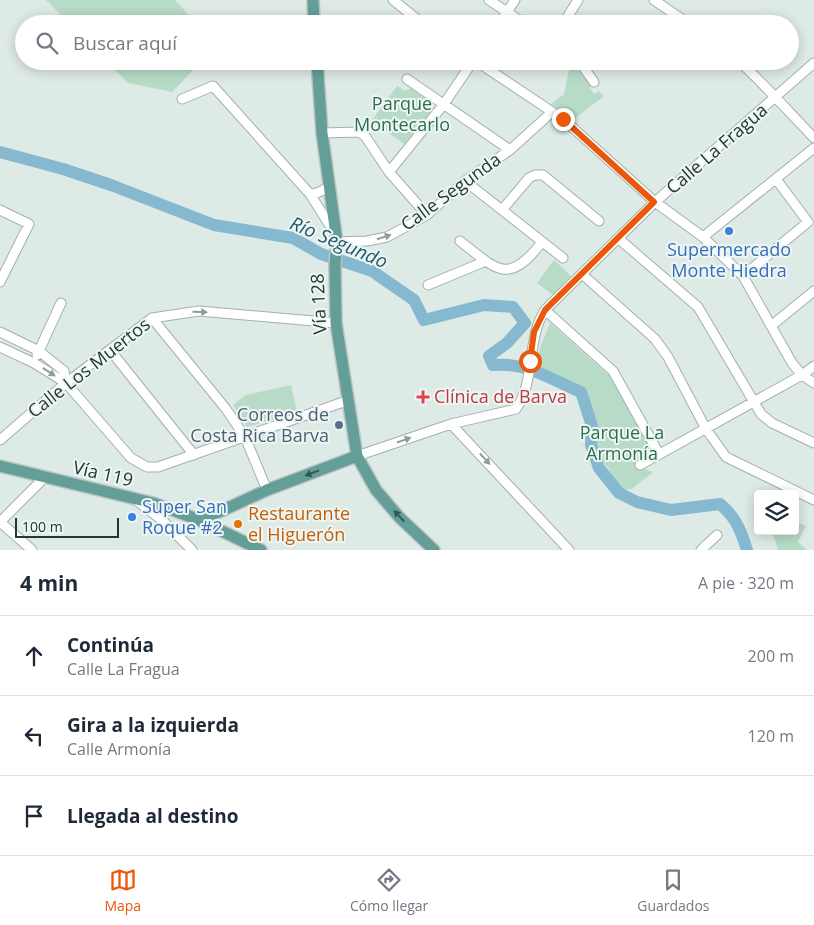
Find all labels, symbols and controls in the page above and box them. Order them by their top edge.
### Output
search box [15,15,799,70]
icon: search [33,29,61,57]
text: Buscar aquí [73,30,177,56]
park label: Parque Montecarlo [354,91,450,136]
street label: Calle La Fragua [661,98,772,199]
route end [552,108,575,131]
street label: Calle Segunda [396,147,505,236]
water label: Río Segundo [286,210,392,274]
marker: Supermercado Monte Hiedra [723,225,735,237]
one-way arrow [377,232,392,240]
place label: Supermercado Monte Hiedra [667,237,791,282]
street label: Vía 128 [304,273,332,335]
one-way arrow [193,308,209,316]
street label: Calle Los Muertos [22,312,155,423]
route start [519,350,542,373]
one-way arrow [42,368,56,377]
place label: Clínica de Barva [434,384,567,408]
marker: Clínica de Barva [416,390,430,404]
place label: Correos de Costa Rica Barva [190,402,329,447]
marker: Correos de Costa Rica Barva [333,419,345,431]
park label: Parque La Armonía [580,420,664,465]
one-way arrow [396,436,411,444]
one-way arrow [479,453,491,465]
street label: Vía 119 [71,454,136,492]
one-way arrow [304,469,319,477]
map controls [754,490,799,535]
button: layers [754,490,799,535]
place label: Super San Roque #2 [142,494,227,539]
place label: Restaurante el Higuerón [248,501,350,546]
marker: Super San Roque #2 [126,511,138,523]
one-way arrow [393,511,405,523]
scale bar [15,515,119,538]
text: 100 m [22,517,63,536]
marker: Restaurante el Higuerón [232,518,244,530]
text: 4 min [20,569,78,597]
text: A pie · 320 m [698,572,794,594]
text: Continúa [67,632,154,658]
icon: ahead [20,642,48,670]
text: 200 m [748,645,794,667]
text: Calle La Fragua [67,658,180,680]
text: Gira a la izquierda [67,712,239,738]
icon: left [20,722,48,750]
text: 120 m [748,725,794,747]
text: Calle Armonía [67,738,171,760]
icon: arrive [20,802,48,830]
text: Llegada al destino [67,803,239,829]
tab: Mapa [104,866,141,915]
tab: Cómo llegar [350,866,428,915]
tab: Guardados [637,866,710,915]

